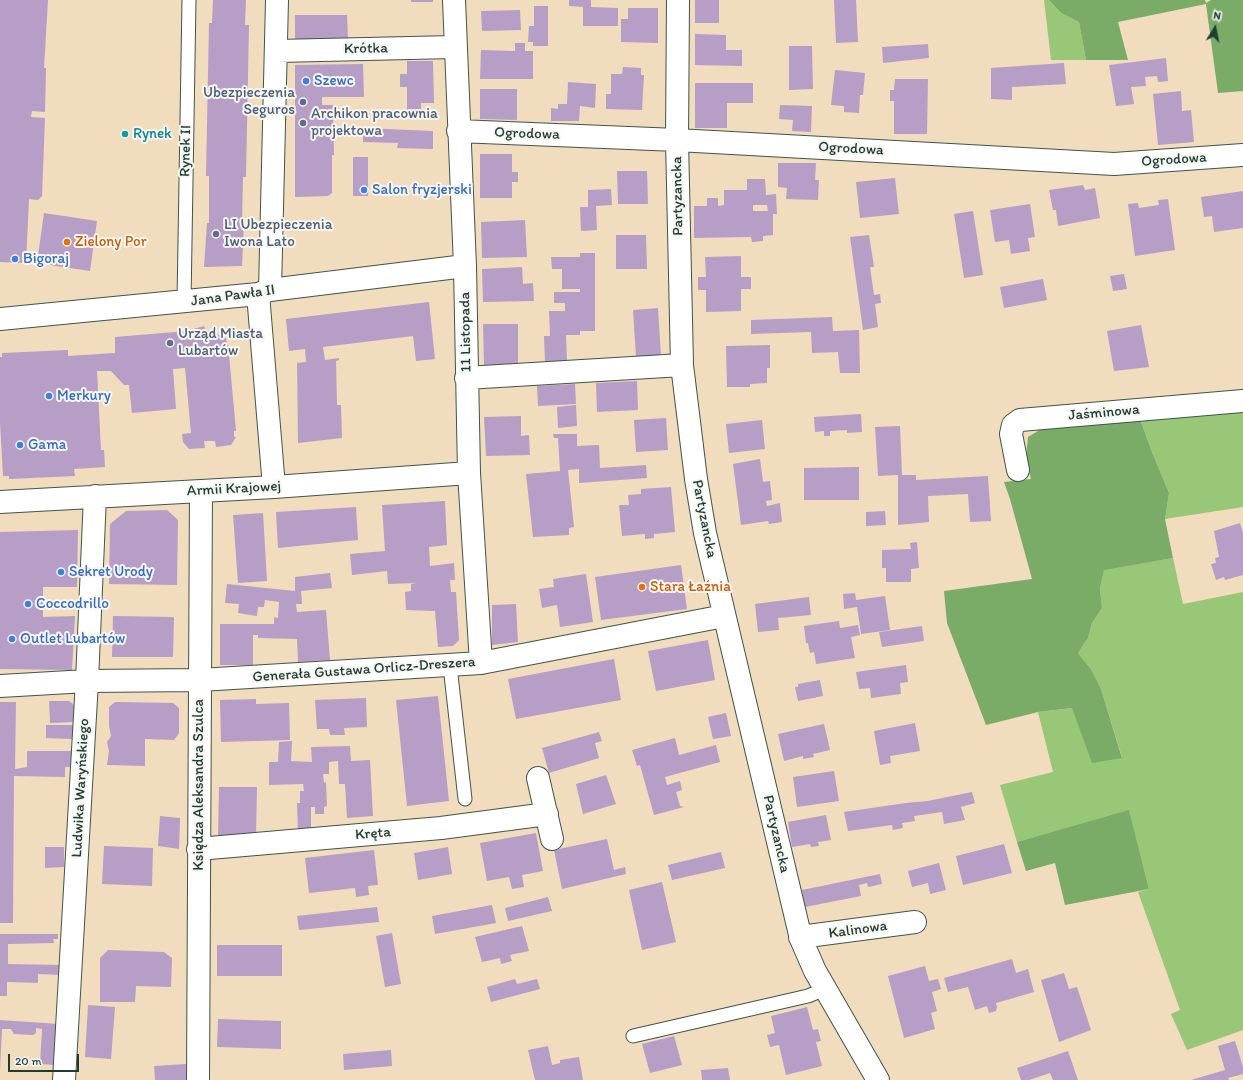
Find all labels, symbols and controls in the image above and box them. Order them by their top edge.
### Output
north arrow [1195,8,1235,48]
text: N [1212,9,1222,23]
street label: Krótka [344,40,388,58]
place label: Szewc [314,72,354,90]
marker: Szewc [301,76,311,86]
place label: Ubezpieczenia Seguros [203,84,295,119]
marker: Ubezpieczenia Seguros [298,97,308,107]
place label: Archikon pracownia projektowa [311,105,438,140]
marker: Archikon pracownia projektowa [298,118,308,128]
street label: Ogrodowa [494,124,560,144]
place label: Rynek [133,125,172,143]
street label: Rynek II [177,125,195,177]
marker: Rynek [120,129,130,139]
street label: Ogrodowa [818,138,884,160]
street label: Ogrodowa [1141,149,1207,171]
street label: Partyzancka [668,156,688,236]
place label: Salon fryzjerski [372,181,472,199]
marker: Salon fryzjerski [359,185,369,195]
place label: LI Ubezpieczenia Iwona Lato [224,216,332,251]
marker: LI Ubezpieczenia Iwona Lato [211,229,221,239]
place label: Zielony Por [75,233,147,251]
marker: Zielony Por [62,237,72,247]
place label: Bigoraj [23,250,69,268]
marker: Bigoraj [10,254,20,264]
street label: Jana Pawła II [190,281,276,311]
street label: 11 Listopada [456,292,476,372]
place label: Urząd Miasta Lubartów [178,325,263,360]
marker: Urząd Miasta Lubartów [165,338,175,348]
place label: Merkury [57,387,111,405]
marker: Merkury [44,391,54,401]
street label: Jaśminowa [1068,401,1140,425]
place label: Gama [28,436,66,454]
marker: Gama [15,440,25,450]
street label: Armii Krajowej [186,478,282,500]
street label: Partyzancka [688,478,720,560]
place label: Sekret Urody [69,563,153,581]
marker: Sekret Urody [56,567,66,577]
place label: Stara Łaźnia [650,578,731,596]
marker: Stara Łaźnia [637,582,647,592]
place label: Coccodrillo [36,595,109,613]
marker: Coccodrillo [23,599,33,609]
place label: Outlet Lubartów [20,630,125,648]
marker: Outlet Lubartów [7,634,17,644]
street label: Generała Gustawa Orlicz-Dreszera [252,653,476,687]
street label: Księdza Aleksandra Szulca [190,699,208,871]
street label: Ludwika Waryńskiego [68,718,94,858]
street label: Partyzancka [758,793,794,875]
street label: Kręta [354,823,392,845]
street label: Kalinowa [827,917,889,943]
scale bar [10,1046,81,1072]
text: 20 m [15,1054,42,1068]

